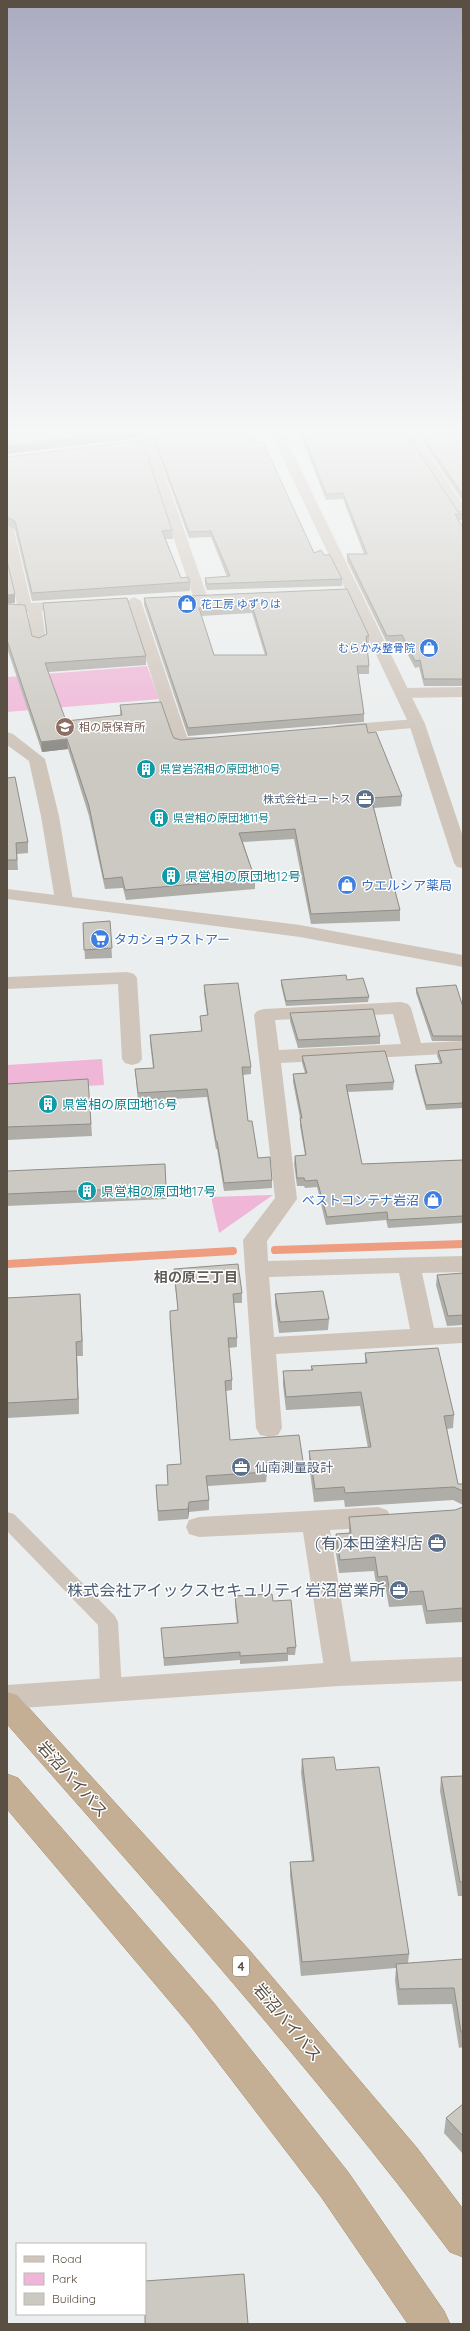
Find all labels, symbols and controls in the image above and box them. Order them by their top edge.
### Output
shop icon: 花工房 ゆずりは [176,593,198,615]
place label: 花工房 ゆずりは [201,597,281,611]
shop icon: むらかみ整骨院 [418,637,440,659]
place label: むらかみ整骨院 [338,641,415,655]
school or university icon: 相の原保育所 [54,716,76,738]
place label: 相の原保育所 [79,720,146,734]
building icon: 県営岩沼相の原団地10号 [135,758,157,780]
place label: 県営岩沼相の原団地10号 [160,762,281,776]
office icon: 株式会社ユートス [354,788,376,810]
place label: 株式会社ユートス [263,792,351,806]
building icon: 県営相の原団地11号 [148,807,170,829]
place label: 県営相の原団地11号 [173,811,269,825]
building icon: 県営相の原団地12号 [160,865,182,887]
place label: 県営相の原団地12号 [185,868,301,884]
shop icon: ウエルシア薬局 [336,874,358,896]
place label: ウエルシア薬局 [361,877,452,893]
supermarket icon: タカショウストアー [89,928,111,950]
place label: タカショウストアー [114,931,230,947]
building icon: 県営相の原団地16号 [37,1093,59,1115]
place label: 県営相の原団地16号 [62,1096,178,1112]
building icon: 県営相の原団地17号 [76,1180,98,1202]
place label: 県営相の原団地17号 [101,1183,216,1199]
shop icon: ベストコンテナ岩沼 [422,1189,444,1211]
place label: ベストコンテナ岩沼 [302,1192,419,1208]
district label: 相の原三丁目 [154,1268,238,1286]
office icon: 仙南測量設計 [230,1456,252,1478]
place label: 仙南測量設計 [255,1459,333,1475]
office icon: (有)本田塗料店 [426,1532,448,1554]
place label: (有)本田塗料店 [315,1533,423,1553]
office icon: 株式会社アイックスセキュリティ岩沼営業所 [388,1579,410,1601]
place label: 株式会社アイックスセキュリティ岩沼営業所 [67,1580,385,1600]
street label: 岩沼バイパス [34,1737,112,1821]
road number: 4 [233,1956,249,1976]
street label: 岩沼バイパス [250,1979,326,2065]
legend [16,2243,146,2315]
text: Road [52,2251,82,2266]
text: Park [52,2271,77,2286]
text: Building [52,2291,96,2306]

